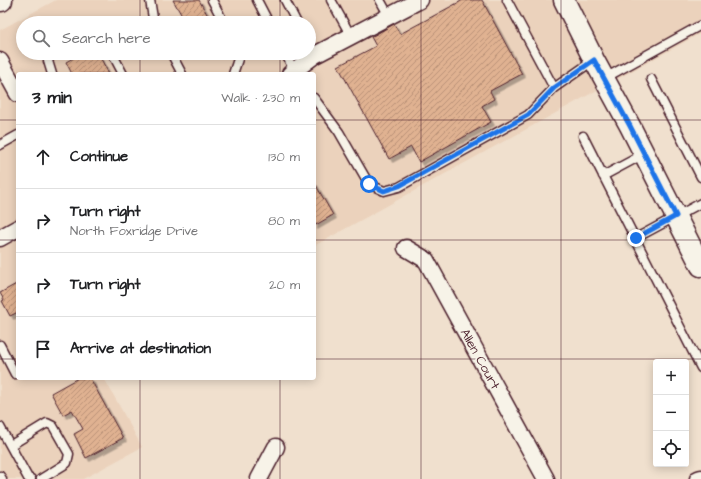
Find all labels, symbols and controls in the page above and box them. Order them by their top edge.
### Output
search box [16,16,316,60]
icon: search [30,27,52,49]
text: Search here [62,28,151,49]
text: 3 min [32,86,72,110]
text: Walk · 230 m [221,89,300,107]
icon: ahead [32,146,54,168]
text: Continue [70,146,128,167]
text: 130 m [268,148,300,166]
route start [360,175,378,193]
text: Turn right [70,201,141,222]
icon: right [32,210,54,232]
text: 80 m [268,212,300,230]
text: North Foxridge Drive [70,222,198,240]
route end [627,229,645,247]
icon: right [32,274,54,296]
text: Turn right [70,274,141,295]
text: 20 m [269,276,300,294]
street label: Allen Court [456,325,504,393]
icon: arrive [32,338,54,360]
text: Arrive at destination [70,338,211,359]
map controls [653,359,689,467]
button: + [653,359,689,395]
button: − [653,395,689,431]
button: locate [653,431,689,467]

